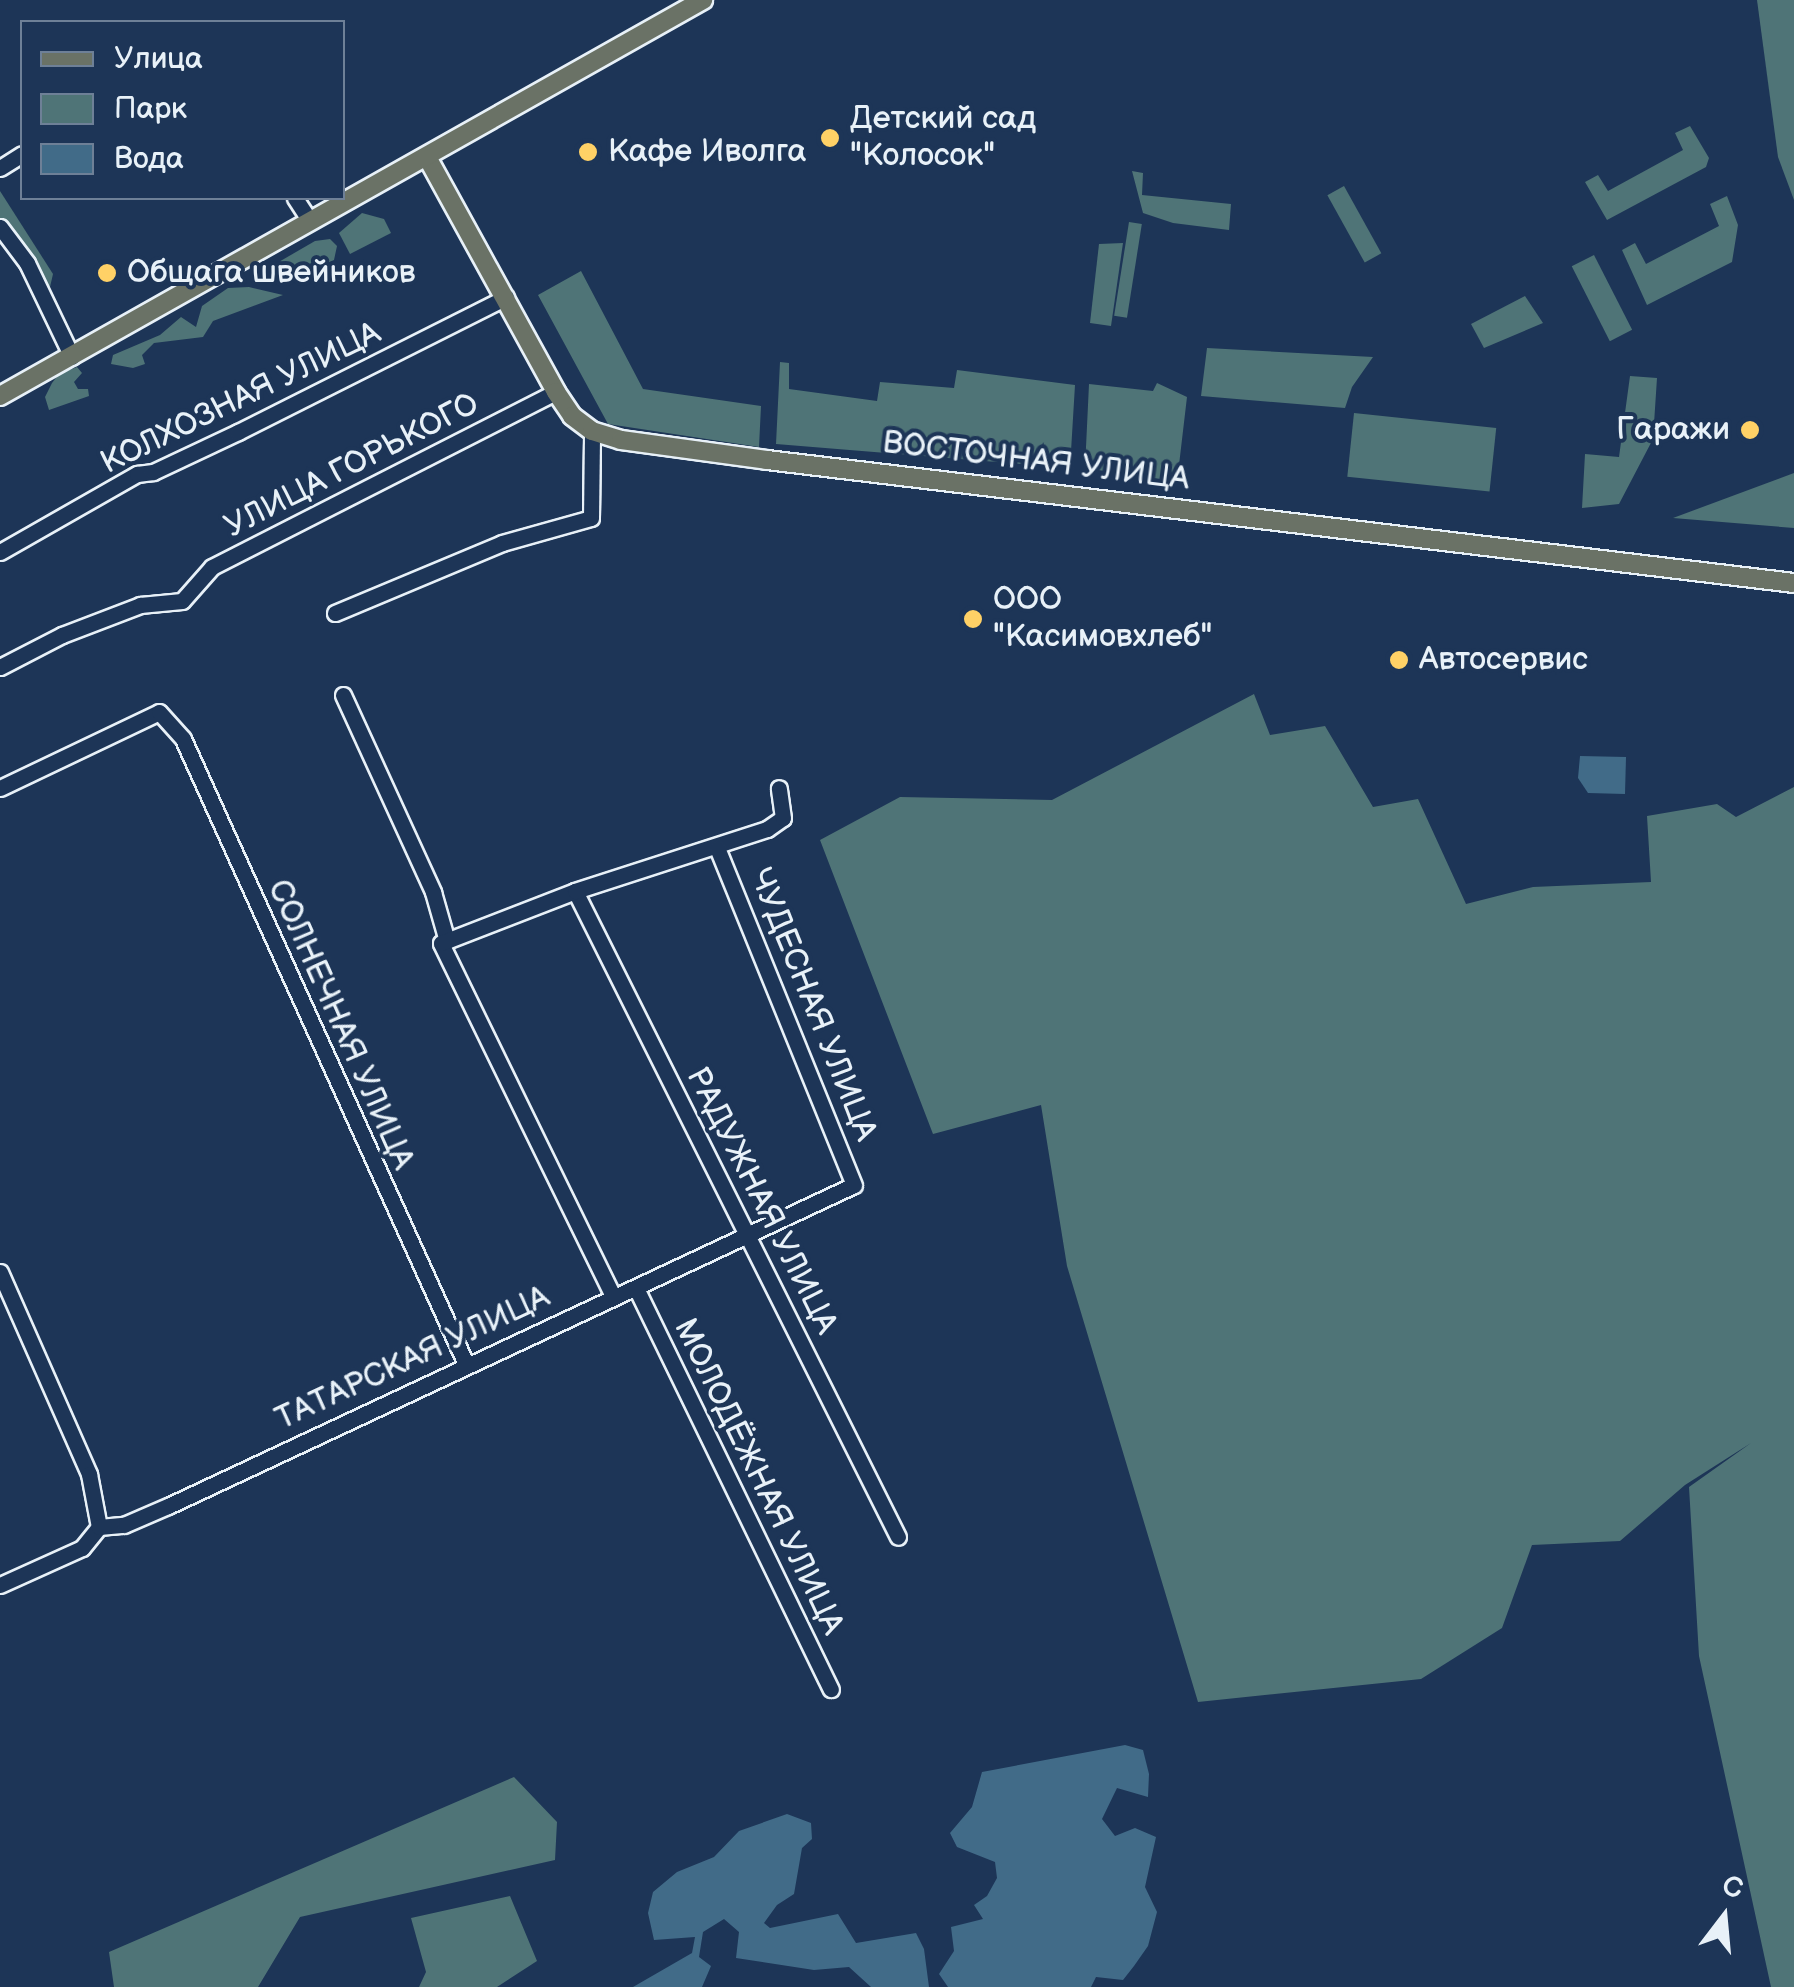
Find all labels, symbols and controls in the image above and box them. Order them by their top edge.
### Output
legend [20,20,345,200]
text: Улица [114,41,203,77]
text: Парк [114,91,187,127]
place label: Детский сад "Колосок" [850,101,1036,176]
marker: Детский сад "Колосок" [819,127,841,149]
place label: Кафе Иволга [608,133,806,171]
text: Вода [114,141,184,177]
marker: Кафе Иволга [577,141,599,163]
place label: Общага швейников [127,254,415,292]
marker: Общага швейников [96,262,118,284]
street label: КОЛХОЗНАЯ УЛИЦА [95,315,387,483]
street label: УЛИЦА ГОРЬКОГО [219,385,485,547]
place label: Гаражи [1616,411,1730,449]
marker: Гаражи [1739,419,1761,441]
street label: ВОСТОЧНАЯ УЛИЦА [880,424,1192,500]
place label: ООО "Касимовхлеб" [993,582,1213,657]
marker: ООО "Касимовхлеб" [962,608,984,630]
place label: Автосервис [1419,641,1588,679]
marker: Автосервис [1388,649,1410,671]
street label: ЧУДЕСНАЯ УЛИЦА [740,863,884,1147]
street label: СОЛНЕЧНАЯ УЛИЦА [259,874,421,1176]
street label: РАДУЖНАЯ УЛИЦА [677,1061,845,1341]
street label: ТАТАРСКАЯ УЛИЦА [270,1279,556,1439]
street label: МОЛОДЁЖНАЯ УЛИЦА [665,1313,851,1641]
north arrow [1674,1867,1774,1967]
text: С [1719,1869,1746,1906]

